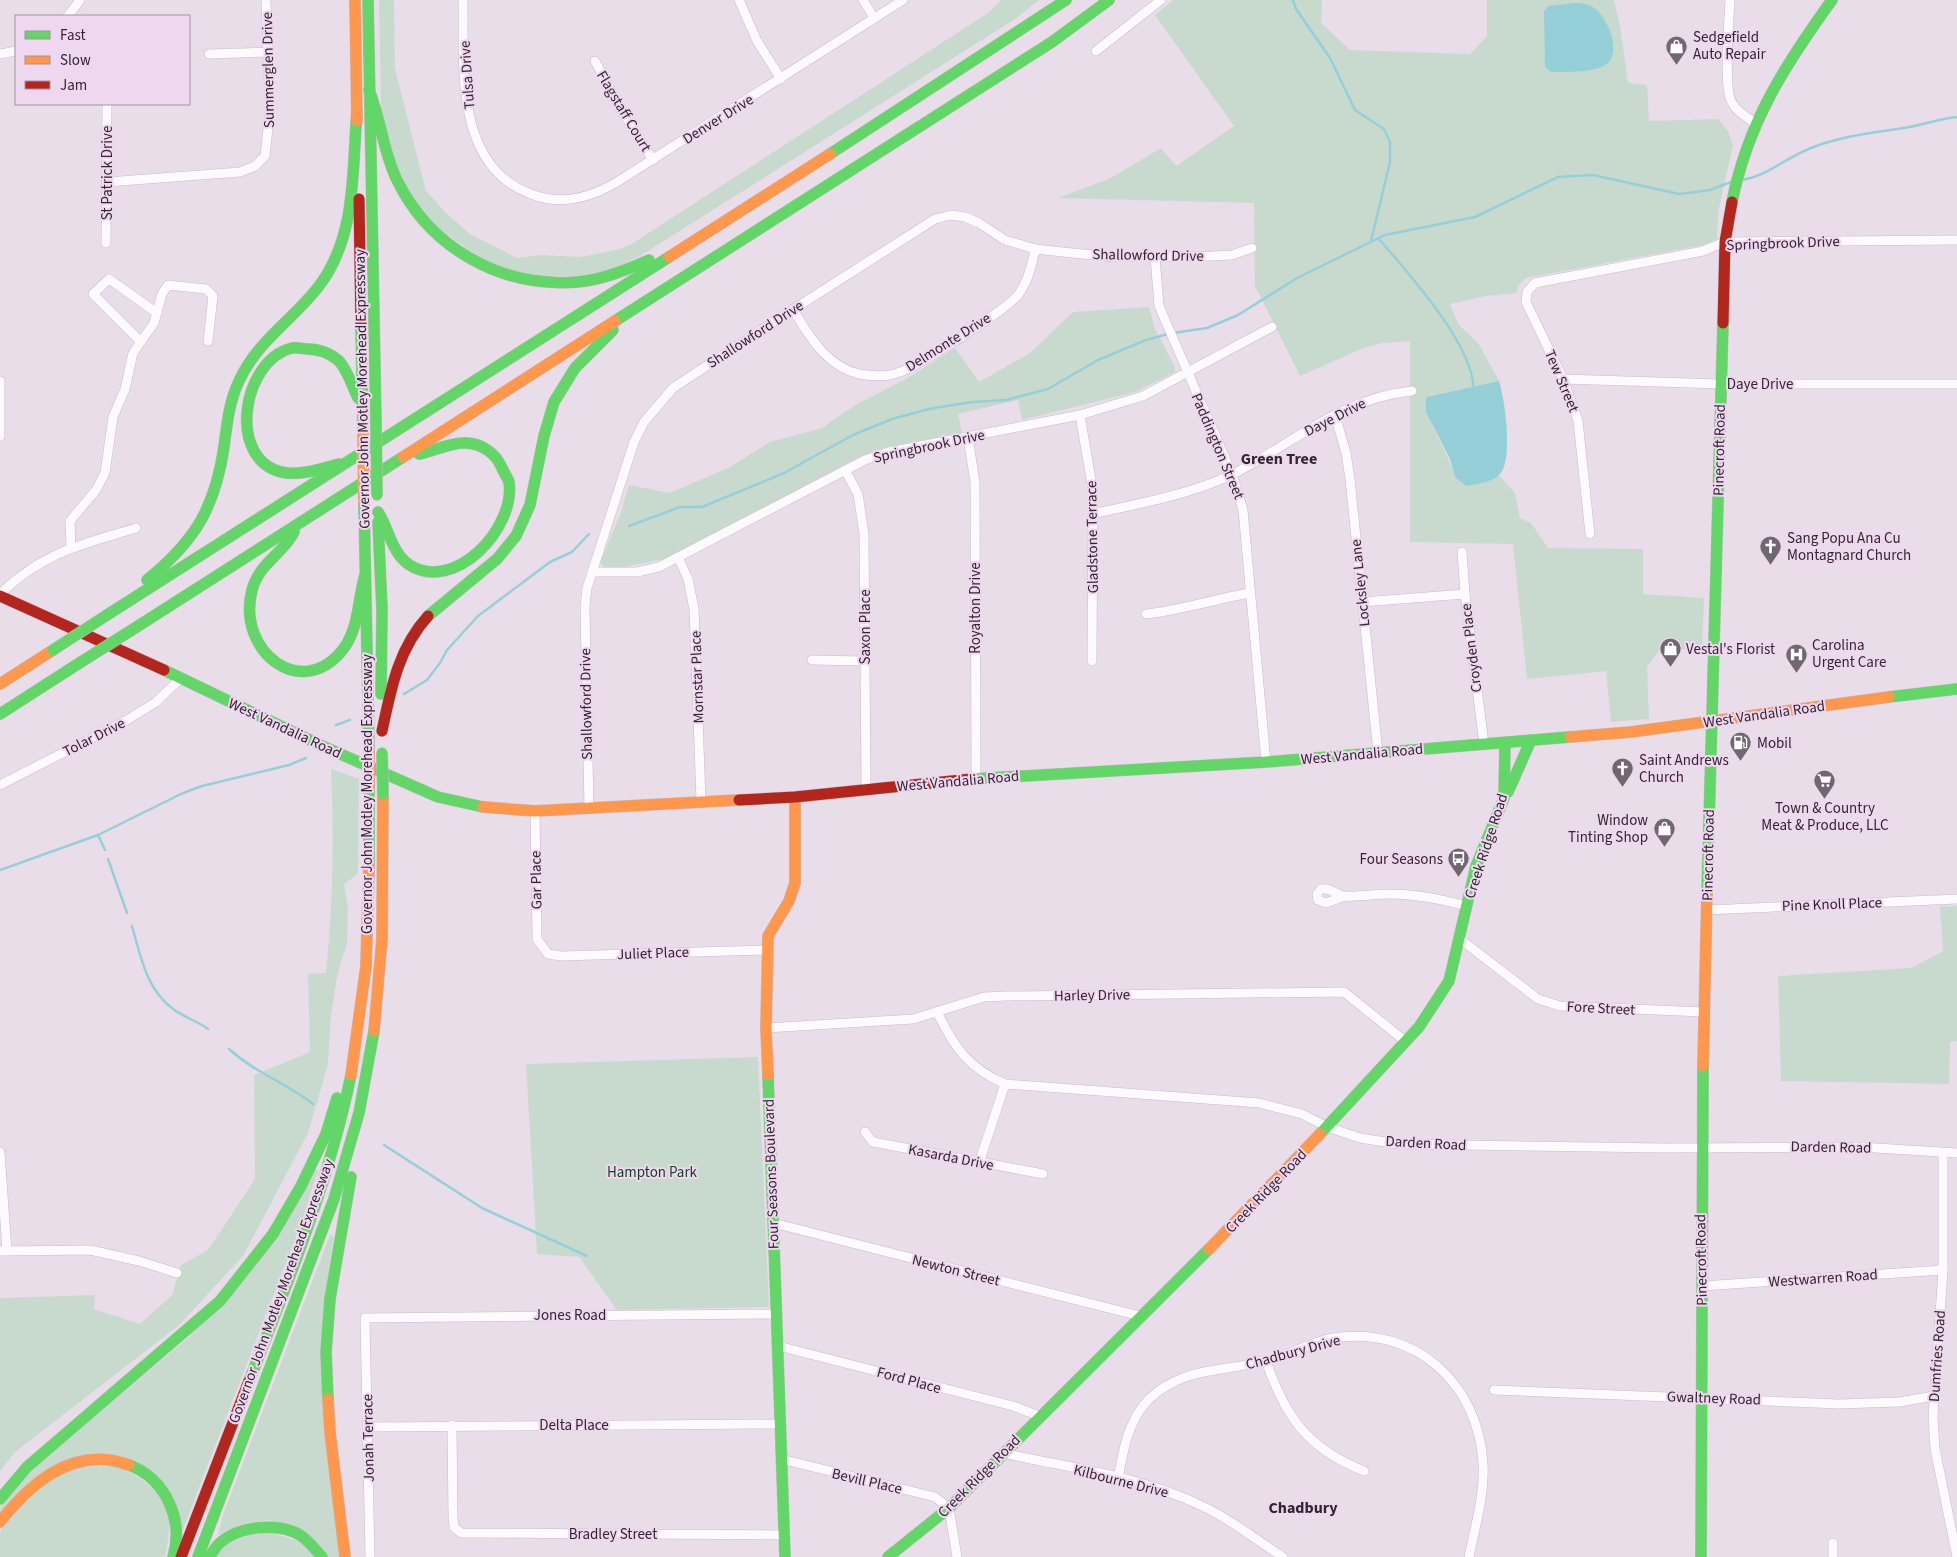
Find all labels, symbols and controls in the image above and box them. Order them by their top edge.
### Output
street label: Summerglen Drive [257,12,280,128]
legend [15,15,190,105]
text: Fast [60,25,86,46]
place label: Sedgefield Auto Repair [1693,27,1766,65]
shop icon: Sedgefield Auto Repair [1665,34,1689,65]
street label: Tulsa Drive [455,40,480,110]
text: Slow [60,50,91,71]
street label: Flagstaff Court [591,67,656,156]
text: Jam [60,75,87,96]
street label: Denver Drive [679,89,758,150]
street label: St Patrick Drive [97,126,118,220]
street label: Springbrook Drive [1726,231,1840,256]
street label: Shallowford Drive [1092,244,1204,267]
street label: Governor John Motley Morehead Expressway [350,249,375,529]
street label: Shallowford Drive [703,295,808,374]
street label: Delmonte Drive [902,308,995,377]
street label: Tew Street [1539,347,1584,416]
street label: Daye Drive [1727,374,1793,395]
street label: Paddington Street [1186,390,1249,502]
street label: Daye Drive [1301,393,1370,442]
street label: Pinecroft Road [1708,404,1731,496]
street label: Springbrook Drive [871,424,987,469]
district label: Green Tree [1241,448,1317,470]
street label: Gladstone Terrace [1081,480,1104,594]
place label: Sang Popu Ana Cu Montagnard Church [1787,528,1911,566]
church icon: Sang Popu Ana Cu Montagnard Church [1759,535,1783,566]
street label: Locksley Lane [1345,538,1376,628]
street label: Royalton Drive [965,562,986,654]
street label: Saxon Place [855,589,876,665]
street label: Croyden Place [1456,602,1487,694]
street label: Mornstar Place [685,630,710,724]
place label: Carolina Urgent Care [1812,635,1886,673]
shop icon: Vestal's Florist [1658,637,1682,668]
place label: Vestal's Florist [1686,639,1775,660]
hospital icon: Carolina Urgent Care [1784,642,1808,673]
street label: Shallowford Drive [575,648,598,760]
street label: Governor John Motley Morehead Expressway [357,654,378,934]
street label: West Vandalia Road [225,693,345,764]
street label: West Vandalia Road [1702,696,1826,733]
street label: Tolar Drive [59,713,129,762]
fuel station icon: Mobil [1729,731,1753,762]
place label: Mobil [1757,733,1792,754]
street label: West Vandalia Road [1300,739,1424,770]
place label: Saint Andrews Church [1639,750,1729,788]
church icon: Saint Andrews Church [1611,757,1635,788]
street label: West Vandalia Road [896,766,1020,797]
supermarket icon: Town & Country Meat & Produce, LLC [1813,768,1837,799]
street label: Creek Ridge Road [1460,791,1513,901]
place label: Town & Country Meat & Produce, LLC [1761,798,1889,836]
street label: Pinecroft Road [1697,809,1720,901]
place label: Window Tinting Shop [1568,810,1648,848]
shop icon: Window Tinting Shop [1652,817,1676,848]
bus stop icon: Four Seasons [1447,847,1471,878]
place label: Four Seasons [1360,849,1443,870]
street label: Gar Place [525,850,548,910]
street label: Pine Knoll Place [1782,892,1883,917]
street label: Juliet Place [617,942,689,965]
street label: Harley Drive [1054,984,1130,1007]
street label: Fore Street [1566,996,1636,1021]
street label: Four Seasons Boulevard [758,1098,785,1250]
street label: Darden Road [1385,1131,1467,1156]
street label: Darden Road [1790,1136,1872,1159]
street label: Kasarda Drive [906,1139,995,1176]
street label: Creek Ridge Road [1221,1145,1312,1238]
street label: Governor John Motley Morehead Expressway [224,1156,339,1426]
park label: Hampton Park [607,1162,698,1183]
street label: Pinecroft Road [1690,1214,1713,1306]
street label: Newton Street [910,1249,1002,1292]
street label: Westwarren Road [1768,1264,1878,1293]
street label: Jones Road [534,1305,606,1326]
street label: Dumfries Road [1924,1309,1951,1403]
street label: Chadbury Drive [1243,1330,1343,1375]
street label: Ford Place [874,1362,943,1399]
street label: Gwaltney Road [1667,1386,1761,1411]
street label: Jonah Terrace [357,1394,380,1482]
street label: Delta Place [539,1415,609,1436]
street label: Creek Ridge Road [933,1430,1025,1522]
street label: Kilbourne Drive [1071,1460,1171,1503]
street label: Bevill Place [830,1463,904,1500]
district label: Chadbury [1268,1497,1338,1519]
street label: Bradley Street [569,1524,657,1545]

